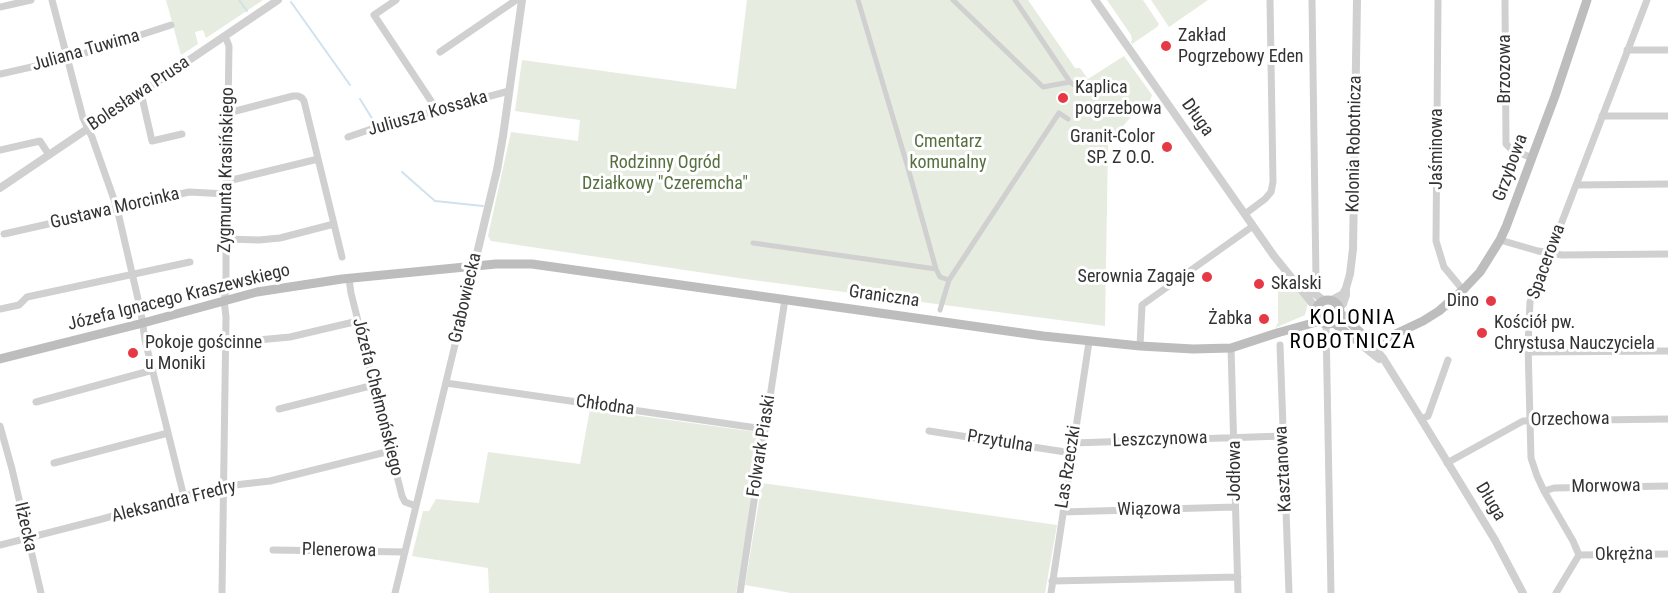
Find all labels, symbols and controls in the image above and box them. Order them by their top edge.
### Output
street label: Juliana Tuwima [30,25,142,77]
place label: Zakład Pogrzebowy Eden [1178,25,1304,68]
street label: Brzozowa [1494,34,1516,104]
marker: Zakład Pogrzebowy Eden [1159,39,1173,53]
street label: Bolesława Prusa [84,52,194,136]
street label: Kolonia Robotnicza [1343,75,1367,213]
place label: Kaplica pogrzebowa [1075,77,1162,119]
street label: Zygmunta Krasińskiego [215,87,239,253]
street label: Juliusza Kossaka [366,87,490,141]
marker: Kaplica pogrzebowa [1056,91,1070,105]
street label: Długa [1176,95,1218,141]
street label: Jaśminowa [1426,108,1448,190]
place label: Granit-Color SP. Z O.O. [1070,126,1155,168]
park label: Cmentarz komunalny [909,131,987,174]
street label: Grzybowa [1489,132,1533,204]
marker: Granit-Color SP. Z O.O. [1160,140,1174,154]
park label: Rodzinny Ogród Działkowy "Czeremcha" [582,152,748,195]
street label: Gustawa Morcinka [48,184,182,234]
street label: Spacerowa [1523,222,1571,302]
street label: Grabowiecka [445,251,487,345]
street label: Józefa Ignacego Kraszewskiego [66,260,292,336]
place label: Serownia Zagaje [1078,266,1195,288]
marker: Serownia Zagaje [1200,270,1214,284]
place label: Skalski [1271,273,1322,295]
marker: Skalski [1252,277,1266,291]
street label: Graniczna [847,281,921,313]
place label: Dino [1447,290,1479,312]
marker: Dino [1484,294,1498,308]
district label: KOLONIA ROBOTNICZA [1290,306,1416,356]
place label: Żabka [1208,308,1252,330]
marker: Żabka [1257,312,1271,326]
place label: Kościół pw. Chrystusa Nauczyciela [1494,312,1655,354]
street label: Józefa Chełmońskiego [347,316,407,478]
marker: Kościół pw. Chrystusa Nauczyciela [1475,326,1489,340]
place label: Pokoje gościnne u Moniki [145,332,262,374]
marker: Pokoje gościnne u Moniki [126,346,140,360]
street label: Chłodna [574,391,636,421]
street label: Folwark Piaski [743,394,781,498]
street label: Orzechowa [1530,409,1610,431]
street label: Las Rzeczki [1052,424,1086,510]
street label: Kasztanowa [1271,425,1297,513]
street label: Przytulna [966,426,1034,458]
street label: Leszczynowa [1112,428,1208,452]
street label: Jodłowa [1224,441,1246,501]
street label: Aleksandra Fredry [109,476,239,528]
street label: Morwowa [1571,476,1641,498]
street label: Długa [1470,479,1510,525]
street label: Wiązowa [1117,499,1181,521]
street label: Iłżecka [9,500,41,554]
street label: Plenerowa [302,540,376,562]
street label: Okrężna [1595,544,1653,566]

